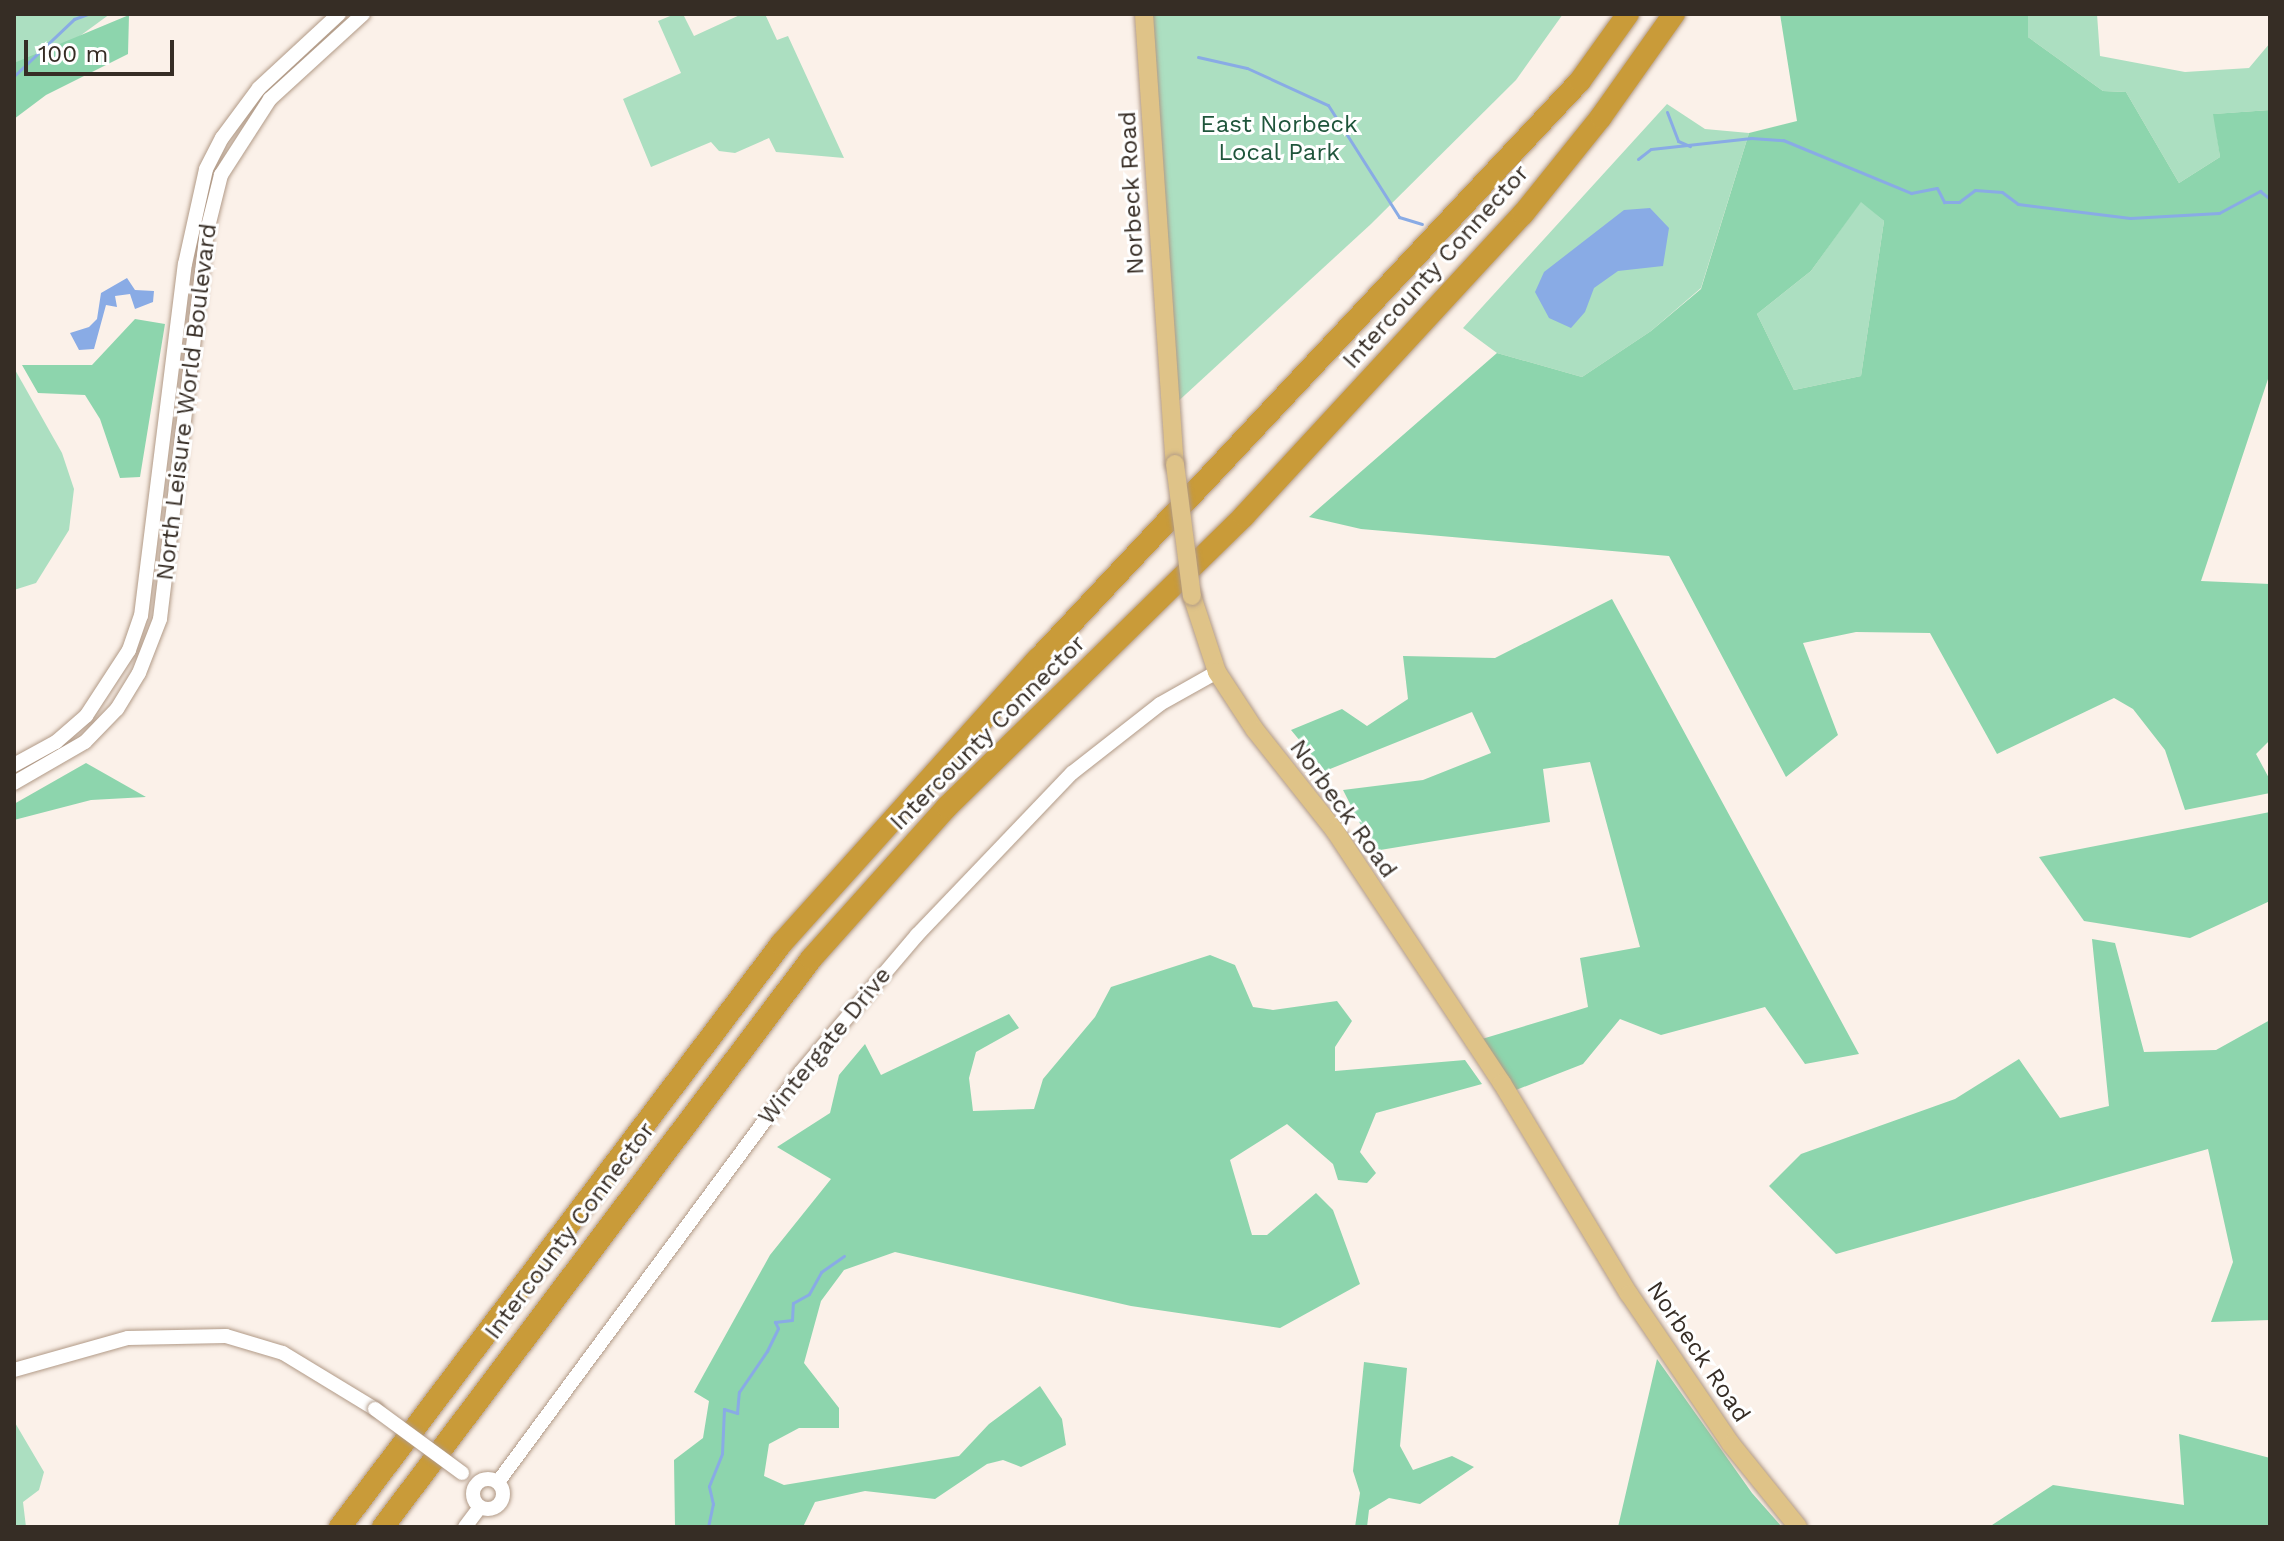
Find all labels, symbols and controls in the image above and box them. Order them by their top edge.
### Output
scale bar [28,24,178,74]
text: 100 m [38,40,108,68]
street label: Norbeck Road [1113,110,1151,276]
park label: East Norbeck Local Park [1200,111,1358,167]
street label: Intercounty Connector [1337,159,1535,375]
street label: North Leisure World Boulevard [151,222,223,582]
street label: Intercounty Connector [884,629,1092,837]
street label: Norbeck Road [1283,734,1403,884]
street label: Wintergate Drive [752,961,898,1131]
street label: Intercounty Connector [479,1116,661,1346]
street label: Norbeck Road [1640,1276,1756,1428]

